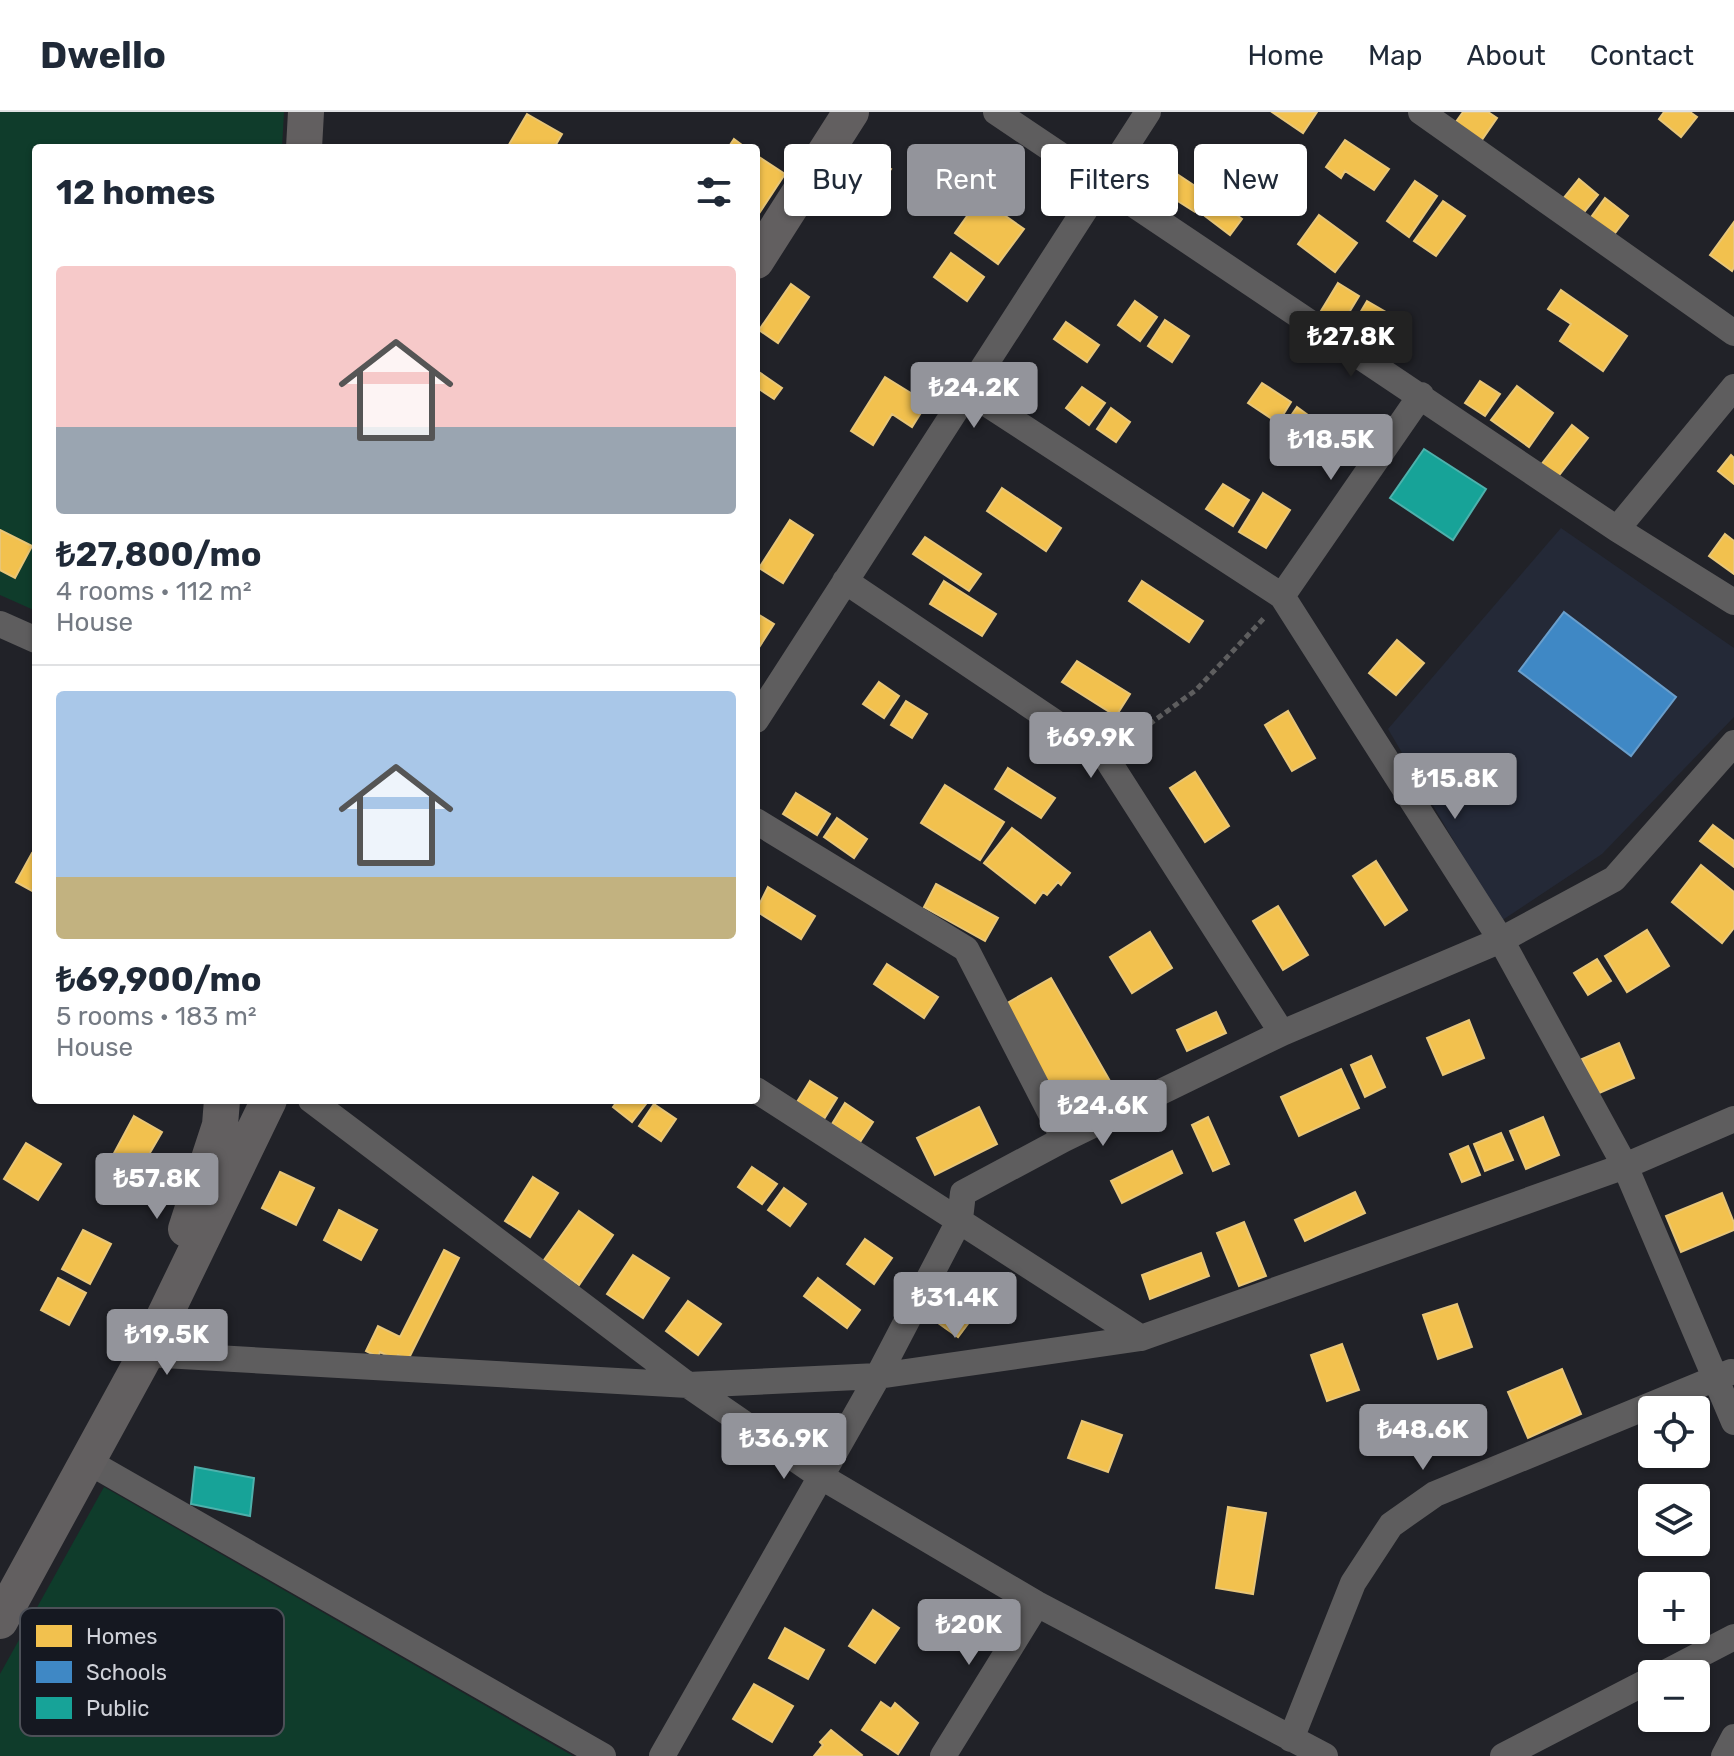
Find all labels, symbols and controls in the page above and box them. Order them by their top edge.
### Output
text: Dwello [40,32,166,78]
text: Home [1247,39,1324,72]
text: Map [1368,39,1422,72]
text: About [1466,39,1546,72]
text: Contact [1590,39,1694,72]
chip: Buy [784,144,891,216]
chip: Rent [907,144,1025,216]
chip: Filters [1041,144,1178,216]
chip: New [1194,144,1307,216]
icon: filters [692,170,736,214]
text: 12 homes [56,172,215,213]
pin: ₺27.8K [1286,311,1416,379]
icon: home [324,318,468,462]
text: ₺27.8K [1307,321,1395,352]
pin: ₺24.2K [909,362,1039,430]
text: ₺24.2K [929,372,1019,403]
pin: ₺18.5K [1266,414,1396,482]
text: ₺18.5K [1288,424,1374,455]
text: ₺27,800/mo [56,534,261,575]
text: 4 rooms · 112 m² [56,576,252,607]
text: House [56,607,133,638]
pin: ₺69.9K [1026,712,1156,780]
text: ₺69.9K [1047,722,1135,753]
icon: home [324,743,468,887]
pin: ₺15.8K [1390,753,1520,821]
text: ₺15.8K [1412,763,1498,794]
text: ₺69,900/mo [56,959,262,1000]
text: 5 rooms · 183 m² [56,1001,257,1032]
text: House [56,1032,133,1063]
pin: ₺24.6K [1038,1080,1168,1148]
text: ₺24.6K [1058,1090,1148,1121]
pin: ₺57.8K [92,1153,222,1221]
text: ₺57.8K [113,1163,201,1194]
pin: ₺31.4K [890,1272,1020,1340]
text: ₺31.4K [912,1282,998,1313]
pin: ₺19.5K [102,1309,232,1377]
text: ₺19.5K [125,1319,209,1350]
map controls [1638,1396,1710,1732]
button: locate [1638,1396,1710,1468]
pin: ₺48.6K [1358,1404,1488,1472]
pin: ₺36.9K [719,1413,849,1481]
text: ₺48.6K [1377,1414,1469,1445]
text: ₺36.9K [739,1423,829,1454]
button: layers [1638,1484,1710,1556]
button: + [1638,1572,1710,1644]
pin: ₺20K [922,1599,1016,1667]
legend [20,1608,284,1736]
text: ₺20K [936,1609,1002,1640]
text: Homes [86,1623,157,1650]
text: Schools [86,1659,167,1686]
button: − [1638,1660,1710,1732]
text: Public [86,1695,149,1722]

